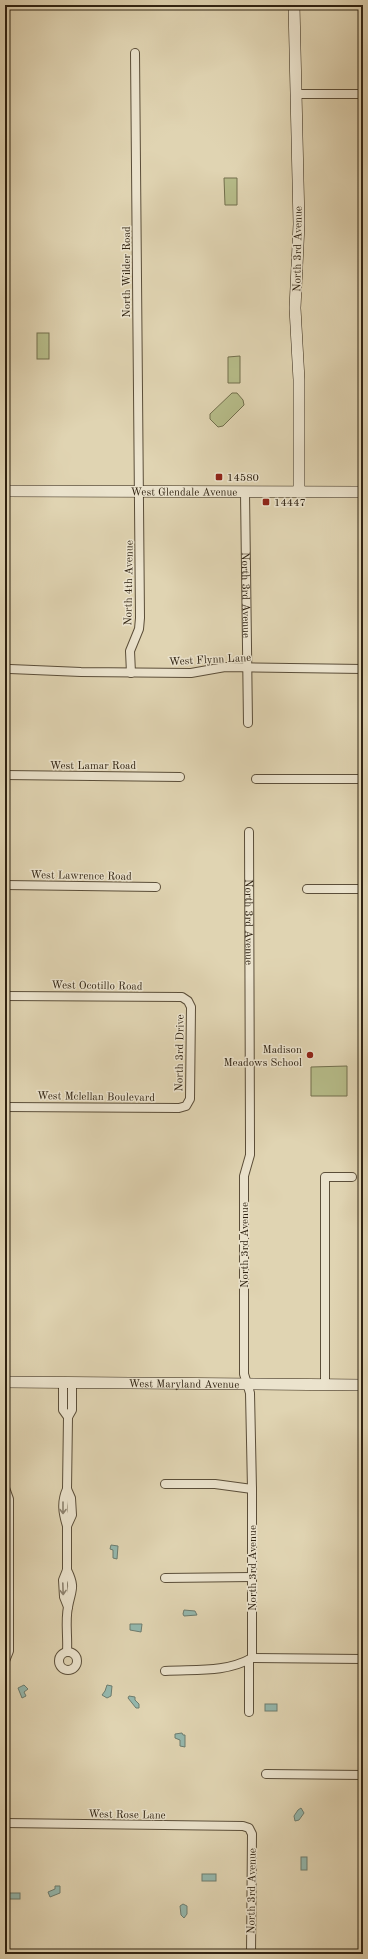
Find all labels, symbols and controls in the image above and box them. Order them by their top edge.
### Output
street label: North 3rd Avenue [292,206,305,292]
street label: North Wilder Road [122,226,133,318]
marker: 14580 [214,472,224,482]
place label: 14580 [227,473,259,484]
street label: West Glendale Avenue [131,487,237,499]
marker: 14447 [261,497,271,507]
place label: 14447 [274,498,306,509]
street label: North 4th Avenue [123,540,136,626]
street label: North 3rd Avenue [239,552,251,638]
street label: West Flynn Lane [169,653,252,668]
street label: West Lamar Road [50,761,137,772]
street label: West Lawrence Road [30,870,132,883]
street label: North 3rd Avenue [242,879,253,965]
street label: West Ocotillo Road [51,980,143,993]
street label: North 3rd Drive [174,1014,187,1092]
place label: Madison Meadows School [223,1045,302,1069]
marker: Madison Meadows School [305,1050,315,1060]
street label: West Mclellan Boulevard [37,1091,155,1104]
street label: North 3rd Avenue [240,1202,251,1288]
street label: West Maryland Avenue [129,1379,239,1391]
one-way arrow [59,1501,67,1514]
street label: North 3rd Avenue [248,1525,259,1611]
one-way arrow [60,1582,67,1595]
street label: West Rose Lane [88,1809,166,1822]
street label: North 3rd Avenue [246,1848,259,1934]

